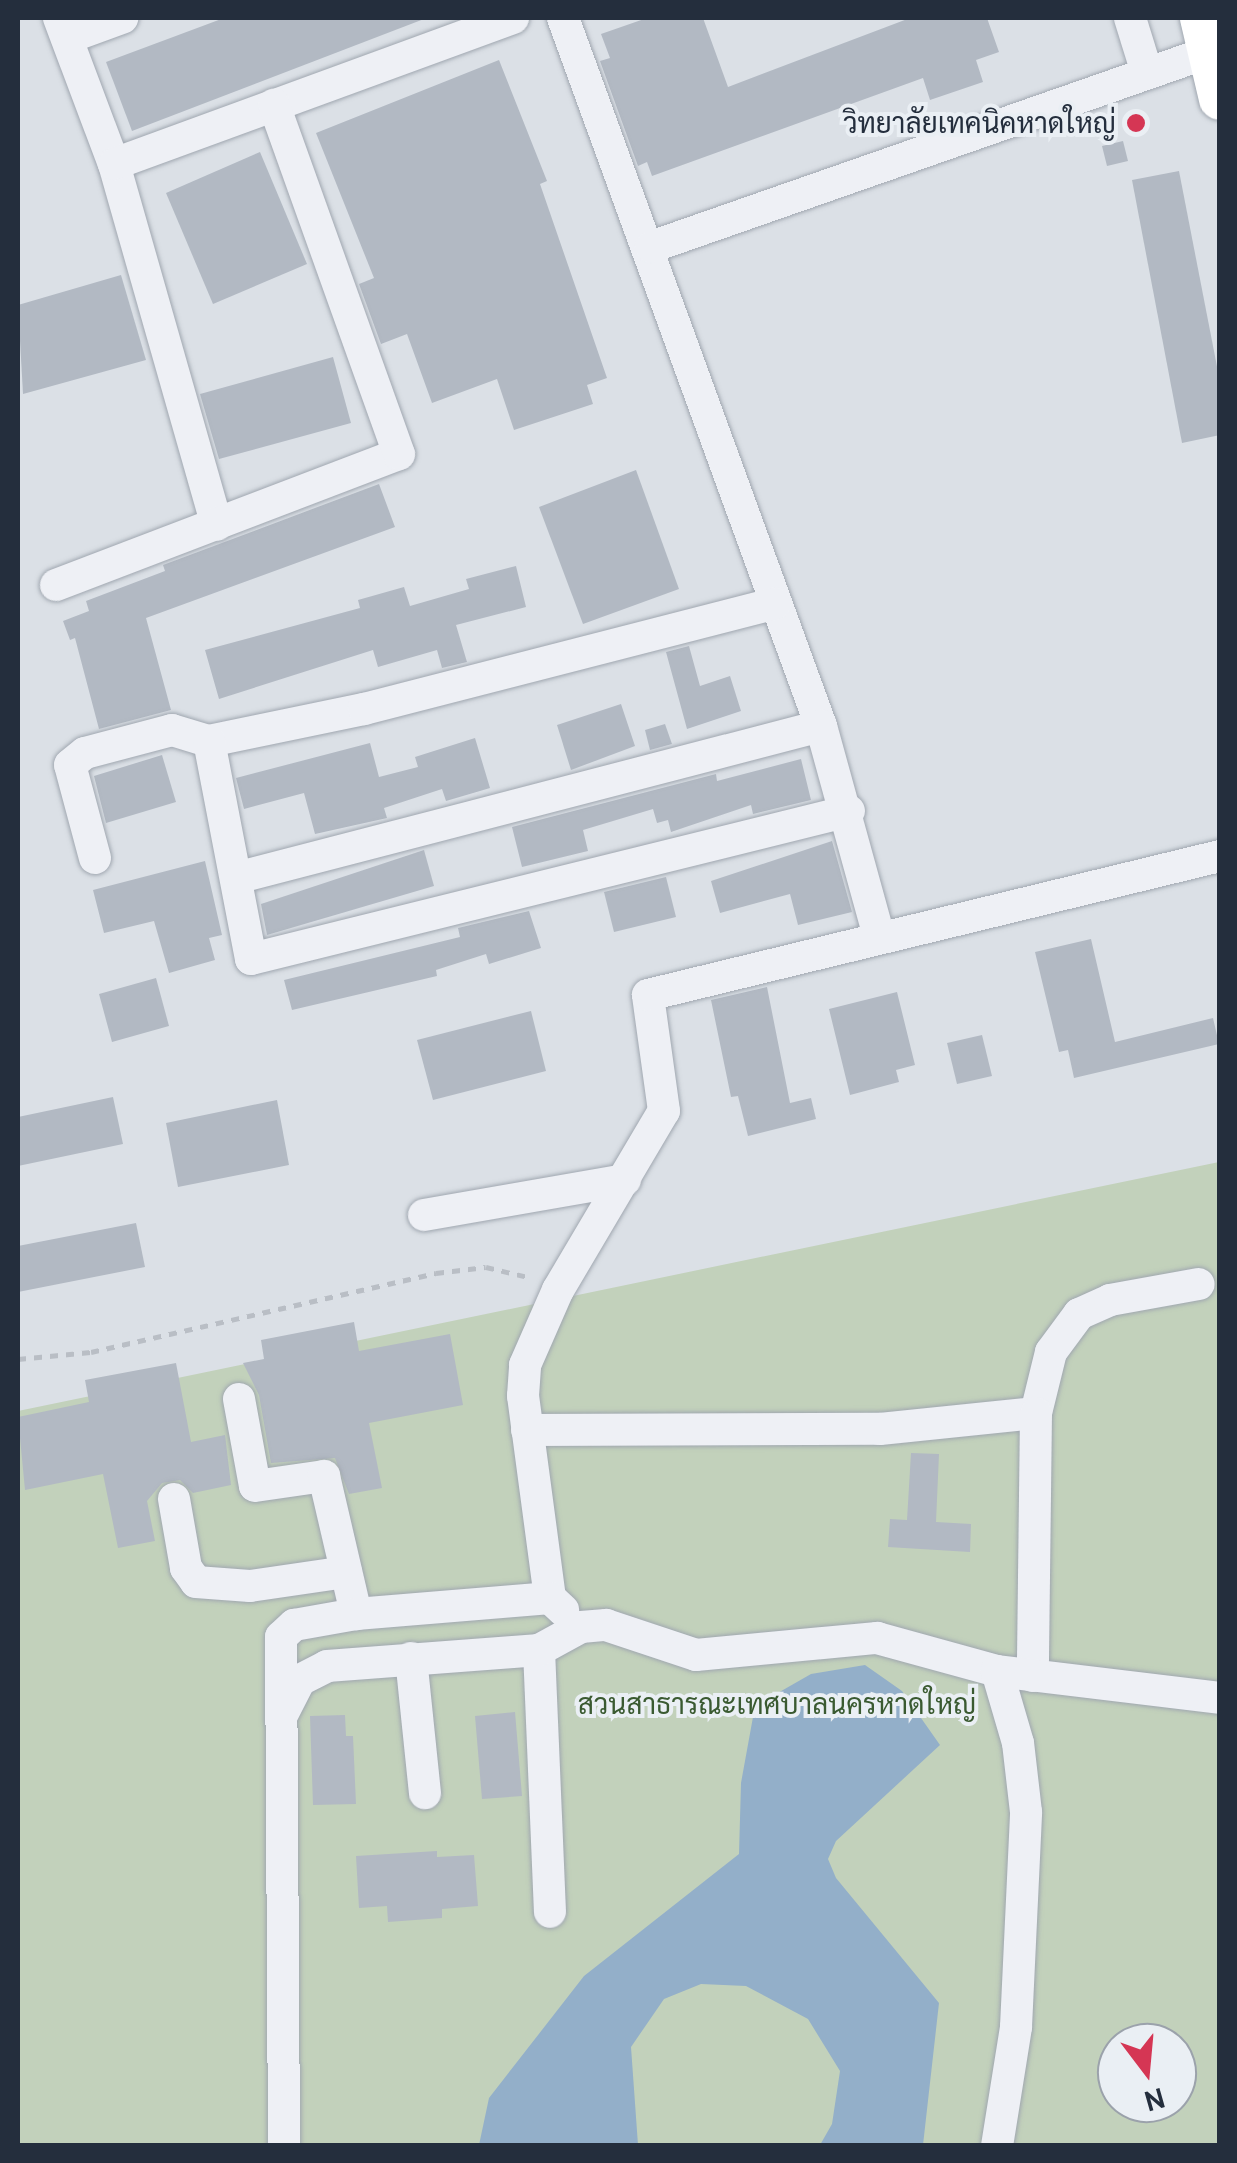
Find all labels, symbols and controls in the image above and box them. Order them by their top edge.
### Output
place label: วิทยาลัยเทคนิคหาดใหญ่ [843,106,1116,140]
marker: วิทยาลัยเทคนิคหาดใหญ่ [1125,112,1147,134]
park label: สวนสาธารณะเทศบาลนครหาดใหญ่ [578,1687,976,1721]
north arrow [1097,2023,1197,2123]
text: N [1141,2081,1169,2119]

